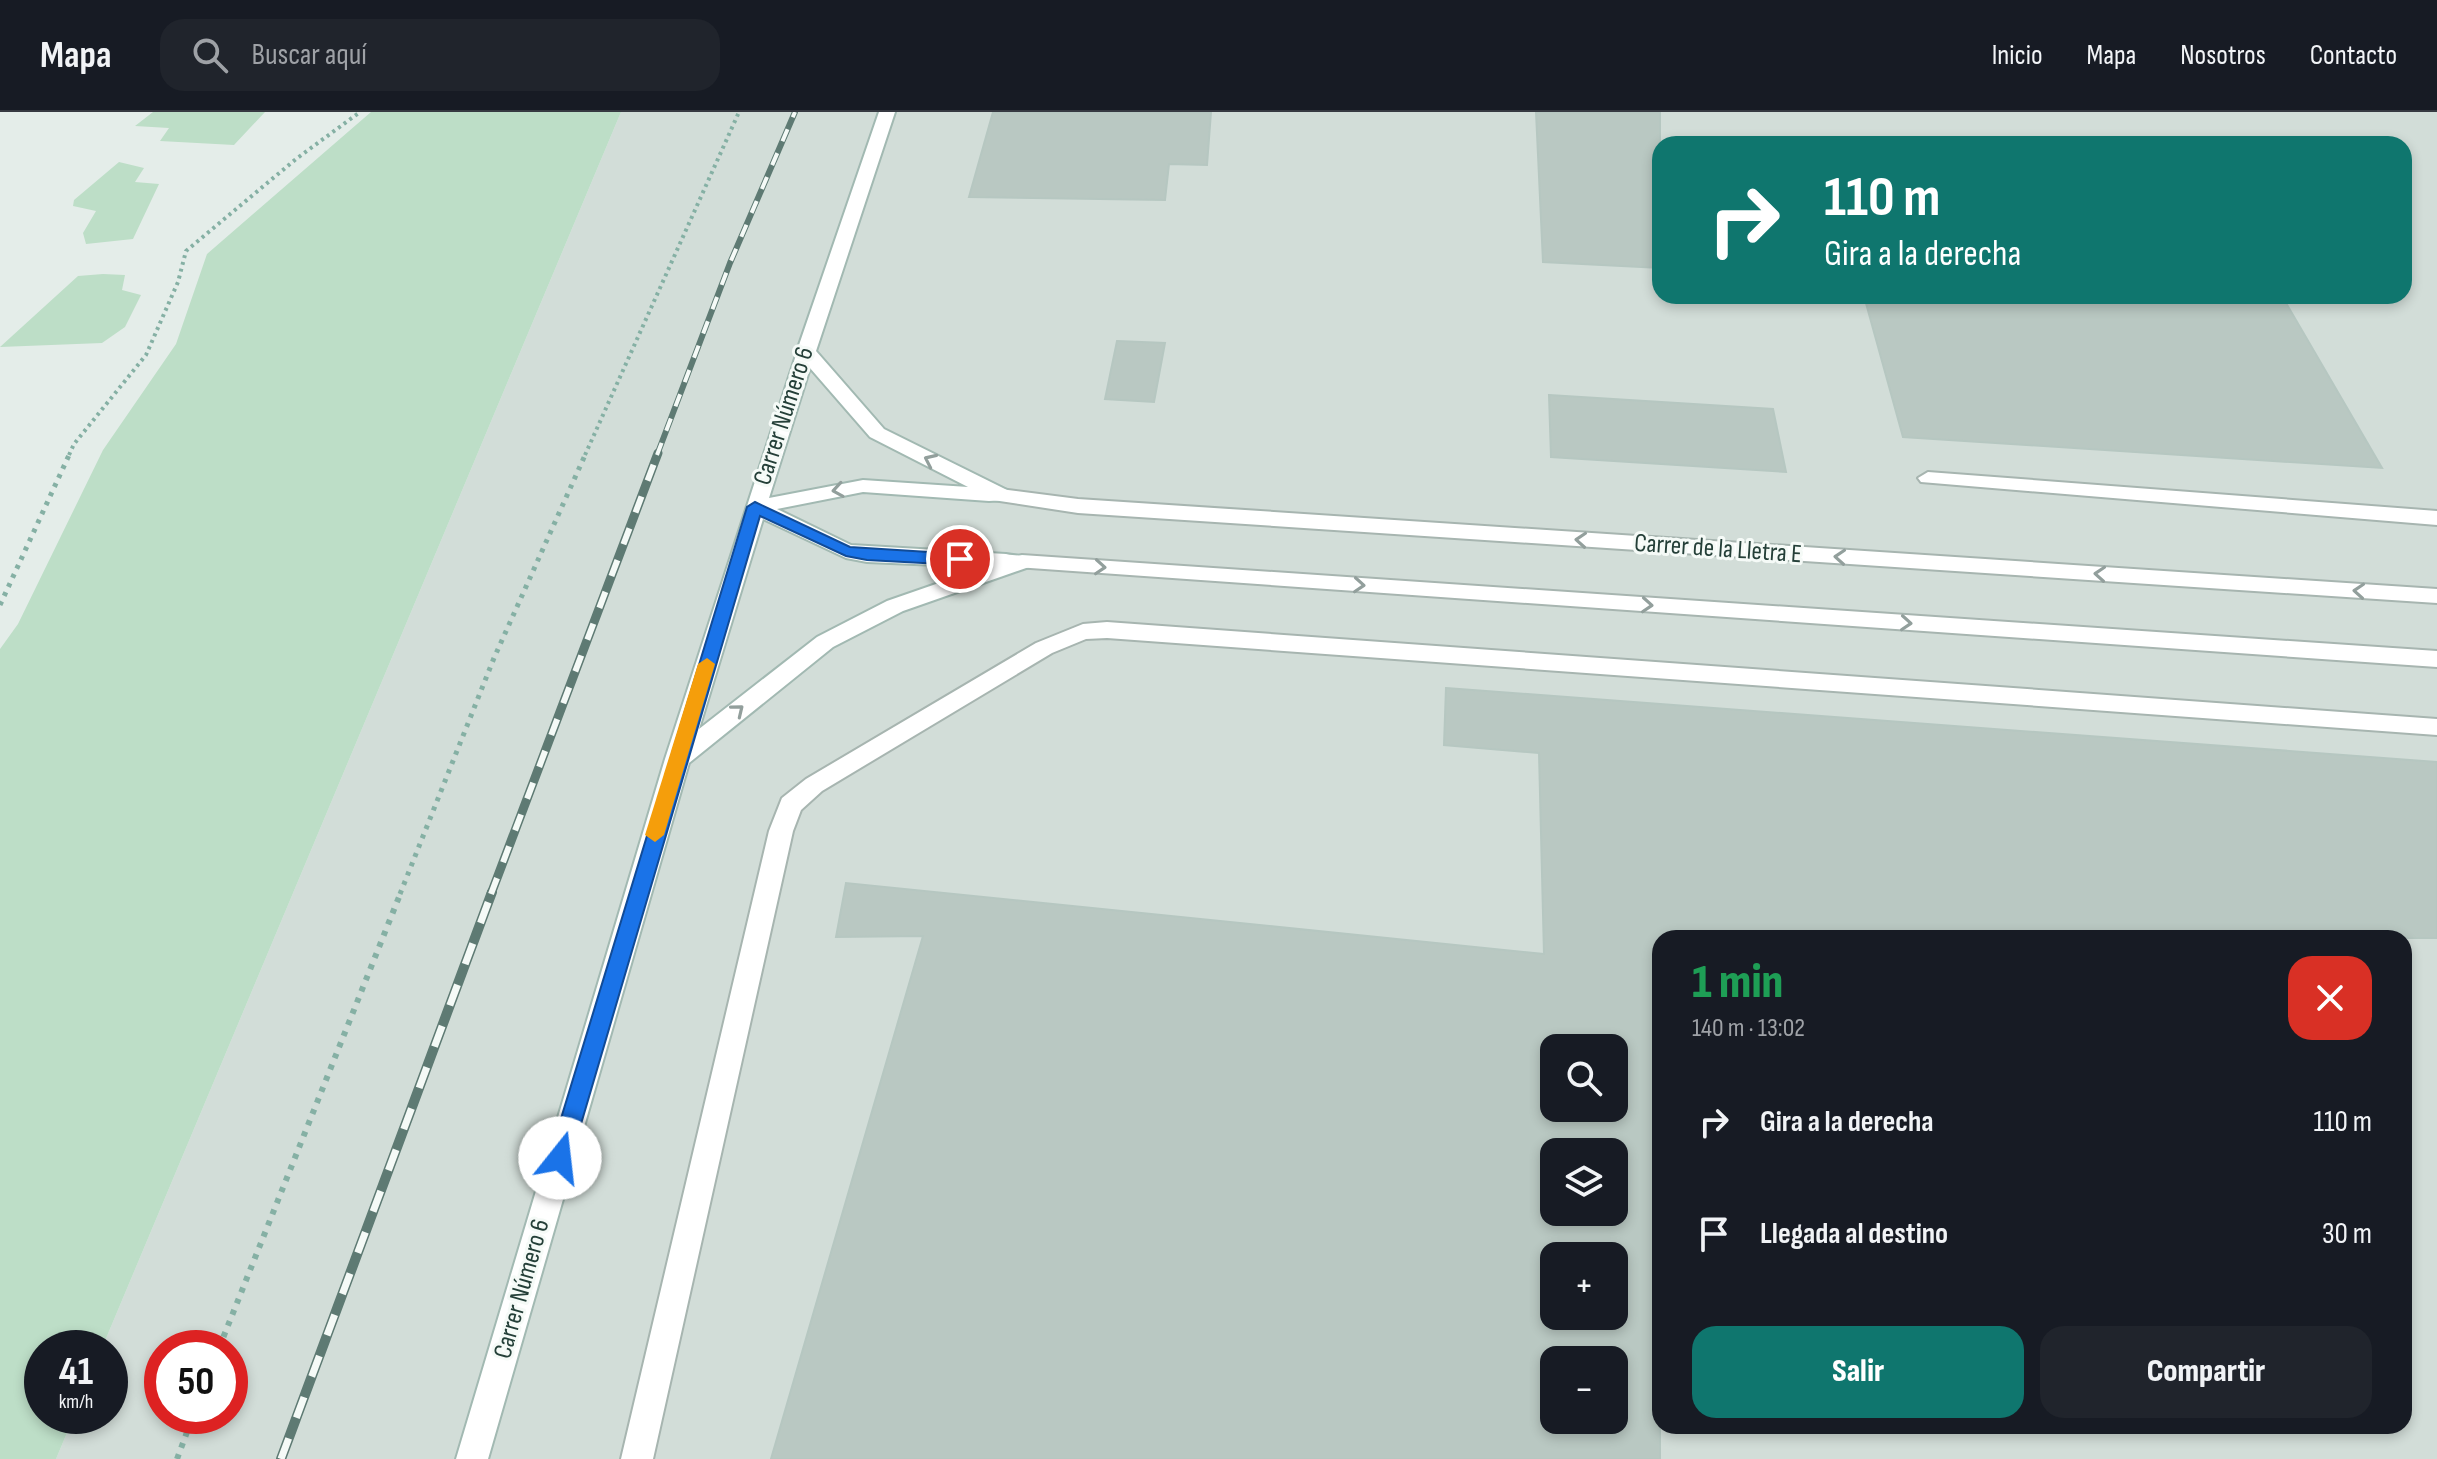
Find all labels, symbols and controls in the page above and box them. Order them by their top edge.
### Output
search box [160,19,720,91]
text: Mapa [40,33,112,78]
icon: search [188,33,232,77]
text: Buscar aquí [252,37,367,73]
text: Inicio [1992,39,2043,72]
text: Mapa [2087,39,2136,72]
text: Nosotros [2180,39,2266,72]
text: Contacto [2310,39,2397,72]
text: 110 m [1824,165,1940,232]
icon: right [1692,168,1796,272]
text: Gira a la derecha [1824,233,2021,276]
street label: Carrer Número 6 [747,343,821,489]
one-way arrow [923,454,938,470]
one-way arrow [831,481,845,498]
pin [926,525,994,593]
street label: Carrer de la Lletra E [1633,528,1803,570]
one-way arrow [1574,532,1587,549]
icon: arrive [938,537,982,581]
one-way arrow [1833,549,1846,566]
one-way arrow [1094,558,1107,575]
one-way arrow [2093,566,2106,583]
one-way arrow [1353,576,1366,593]
one-way arrow [2352,583,2365,600]
one-way arrow [1641,596,1654,613]
one-way arrow [1900,614,1913,631]
one-way arrow [729,705,743,720]
text: 1 min [1692,954,1783,1011]
button: close [2288,956,2372,1040]
text: 140 m · 13:02 [1692,1013,1805,1044]
map controls [1540,1034,1628,1434]
button: search [1540,1034,1628,1122]
icon: right [1692,1100,1736,1144]
text: Gira a la derecha [1760,1104,1934,1140]
text: 110 m [2314,1104,2372,1140]
position arrow [518,1116,602,1200]
button: layers [1540,1138,1628,1226]
icon: arrive [1692,1212,1736,1256]
street label: Carrer Número 6 [487,1216,557,1362]
text: Llegada al destino [1760,1216,1948,1252]
text: 30 m [2322,1216,2372,1252]
button: + [1540,1242,1628,1330]
button: Salir [1692,1326,2024,1418]
button: Compartir [2040,1326,2372,1418]
speed limit sign: 50 [144,1330,248,1434]
button: − [1540,1346,1628,1434]
text: 41 [59,1348,93,1396]
text: km/h [59,1390,93,1414]

